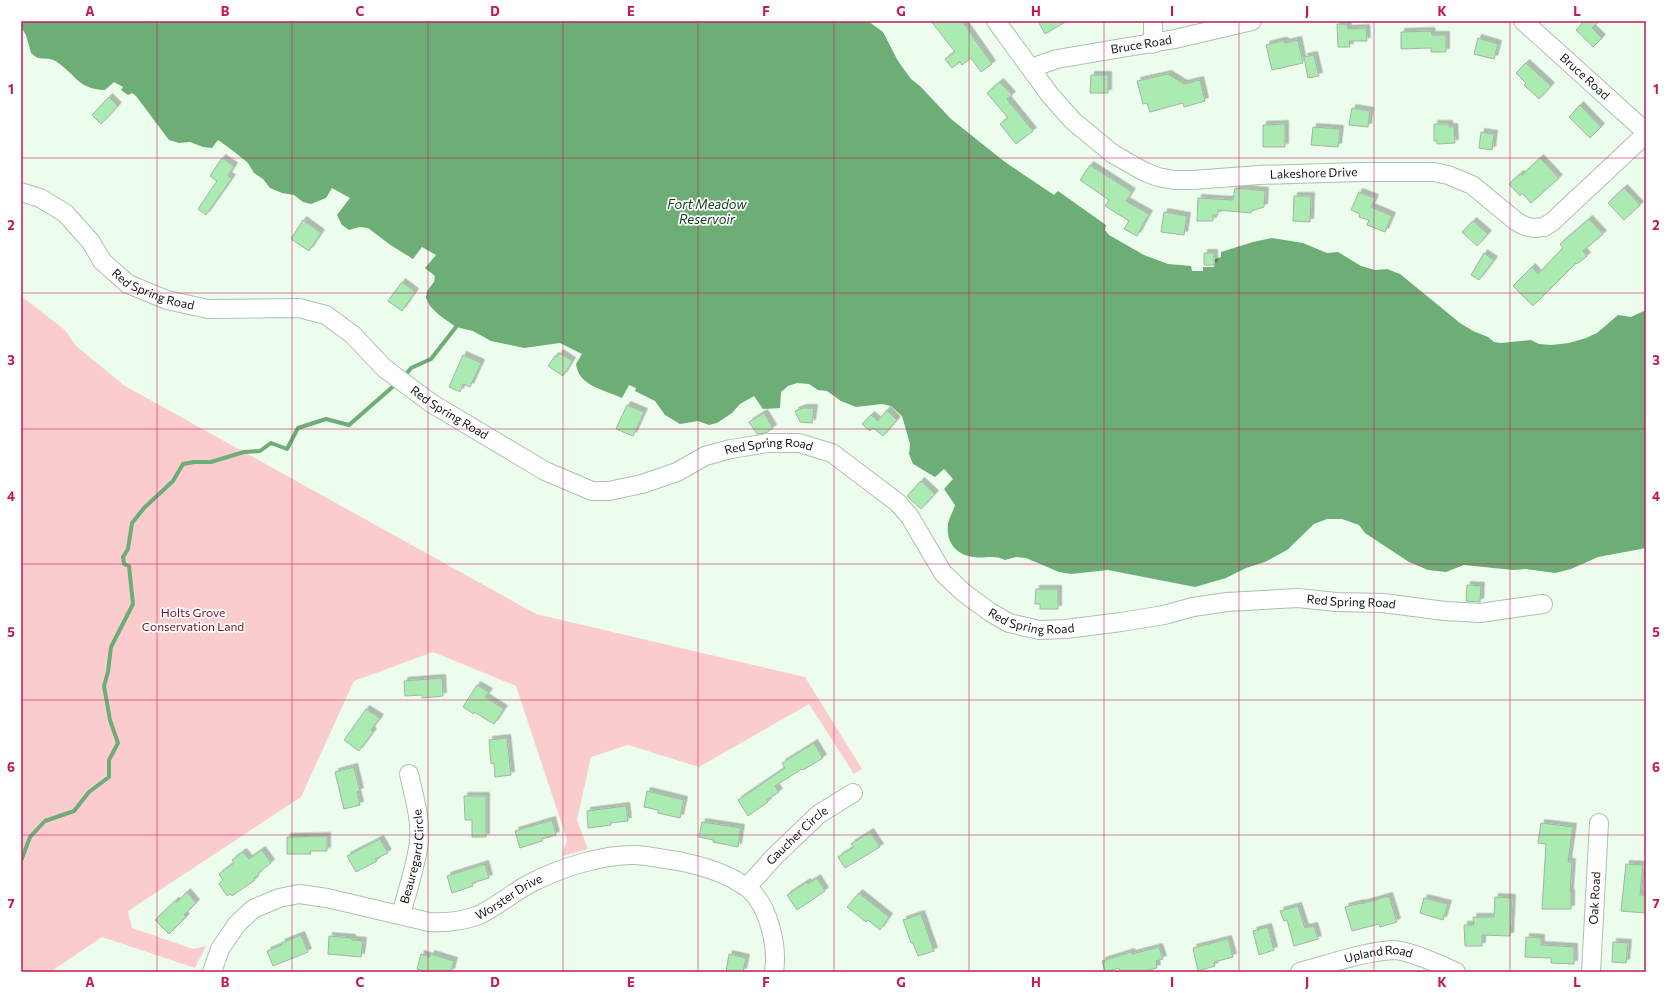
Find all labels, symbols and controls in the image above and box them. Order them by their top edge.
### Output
text: A [85,3,95,19]
text: B [221,3,230,19]
text: C [356,3,365,19]
text: D [490,3,500,19]
text: E [627,3,635,19]
text: F [762,3,770,19]
text: G [896,3,906,19]
text: H [1031,3,1041,19]
text: I [1170,3,1174,19]
text: J [1305,3,1309,19]
text: K [1437,3,1447,19]
text: L [1573,3,1581,19]
street label: Bruce Road [1109,32,1173,56]
street label: Bruce Road [1558,50,1613,102]
text: 1 [8,81,14,97]
text: 1 [1653,81,1659,97]
street label: Lakeshore Drive [1270,164,1358,181]
water label: Fort Meadow Reservoir [667,196,747,227]
text: 2 [7,217,15,233]
text: 2 [1652,217,1660,233]
street label: Red Spring Road [110,265,196,312]
text: 3 [7,352,15,368]
text: 3 [1652,352,1660,368]
street label: Red Spring Road [408,382,491,442]
street label: Red Spring Road [723,435,815,456]
text: 4 [7,488,15,504]
text: 4 [1652,488,1660,504]
street label: Red Spring Road [1306,591,1397,611]
park label: Holts Grove Conservation Land [142,605,244,633]
street label: Red Spring Road [986,605,1075,636]
text: 5 [7,624,15,640]
text: 5 [1652,624,1660,640]
text: 6 [7,759,15,775]
text: 6 [1652,759,1660,775]
street label: Gaucher Circle [763,802,830,867]
street label: Beauregard Circle [396,809,425,905]
street label: Worster Drive [473,871,544,922]
street label: Oak Road [1586,871,1602,925]
text: 7 [7,895,15,911]
text: 7 [1652,895,1660,911]
street label: Upland Road [1342,942,1415,965]
text: A [85,974,95,990]
text: B [221,974,230,990]
text: C [356,974,365,990]
text: D [490,974,500,990]
text: E [627,974,635,990]
text: F [762,974,770,990]
text: G [896,974,906,990]
text: H [1031,974,1041,990]
text: I [1170,974,1174,990]
text: J [1305,974,1309,990]
text: K [1437,974,1447,990]
text: L [1573,974,1581,990]

